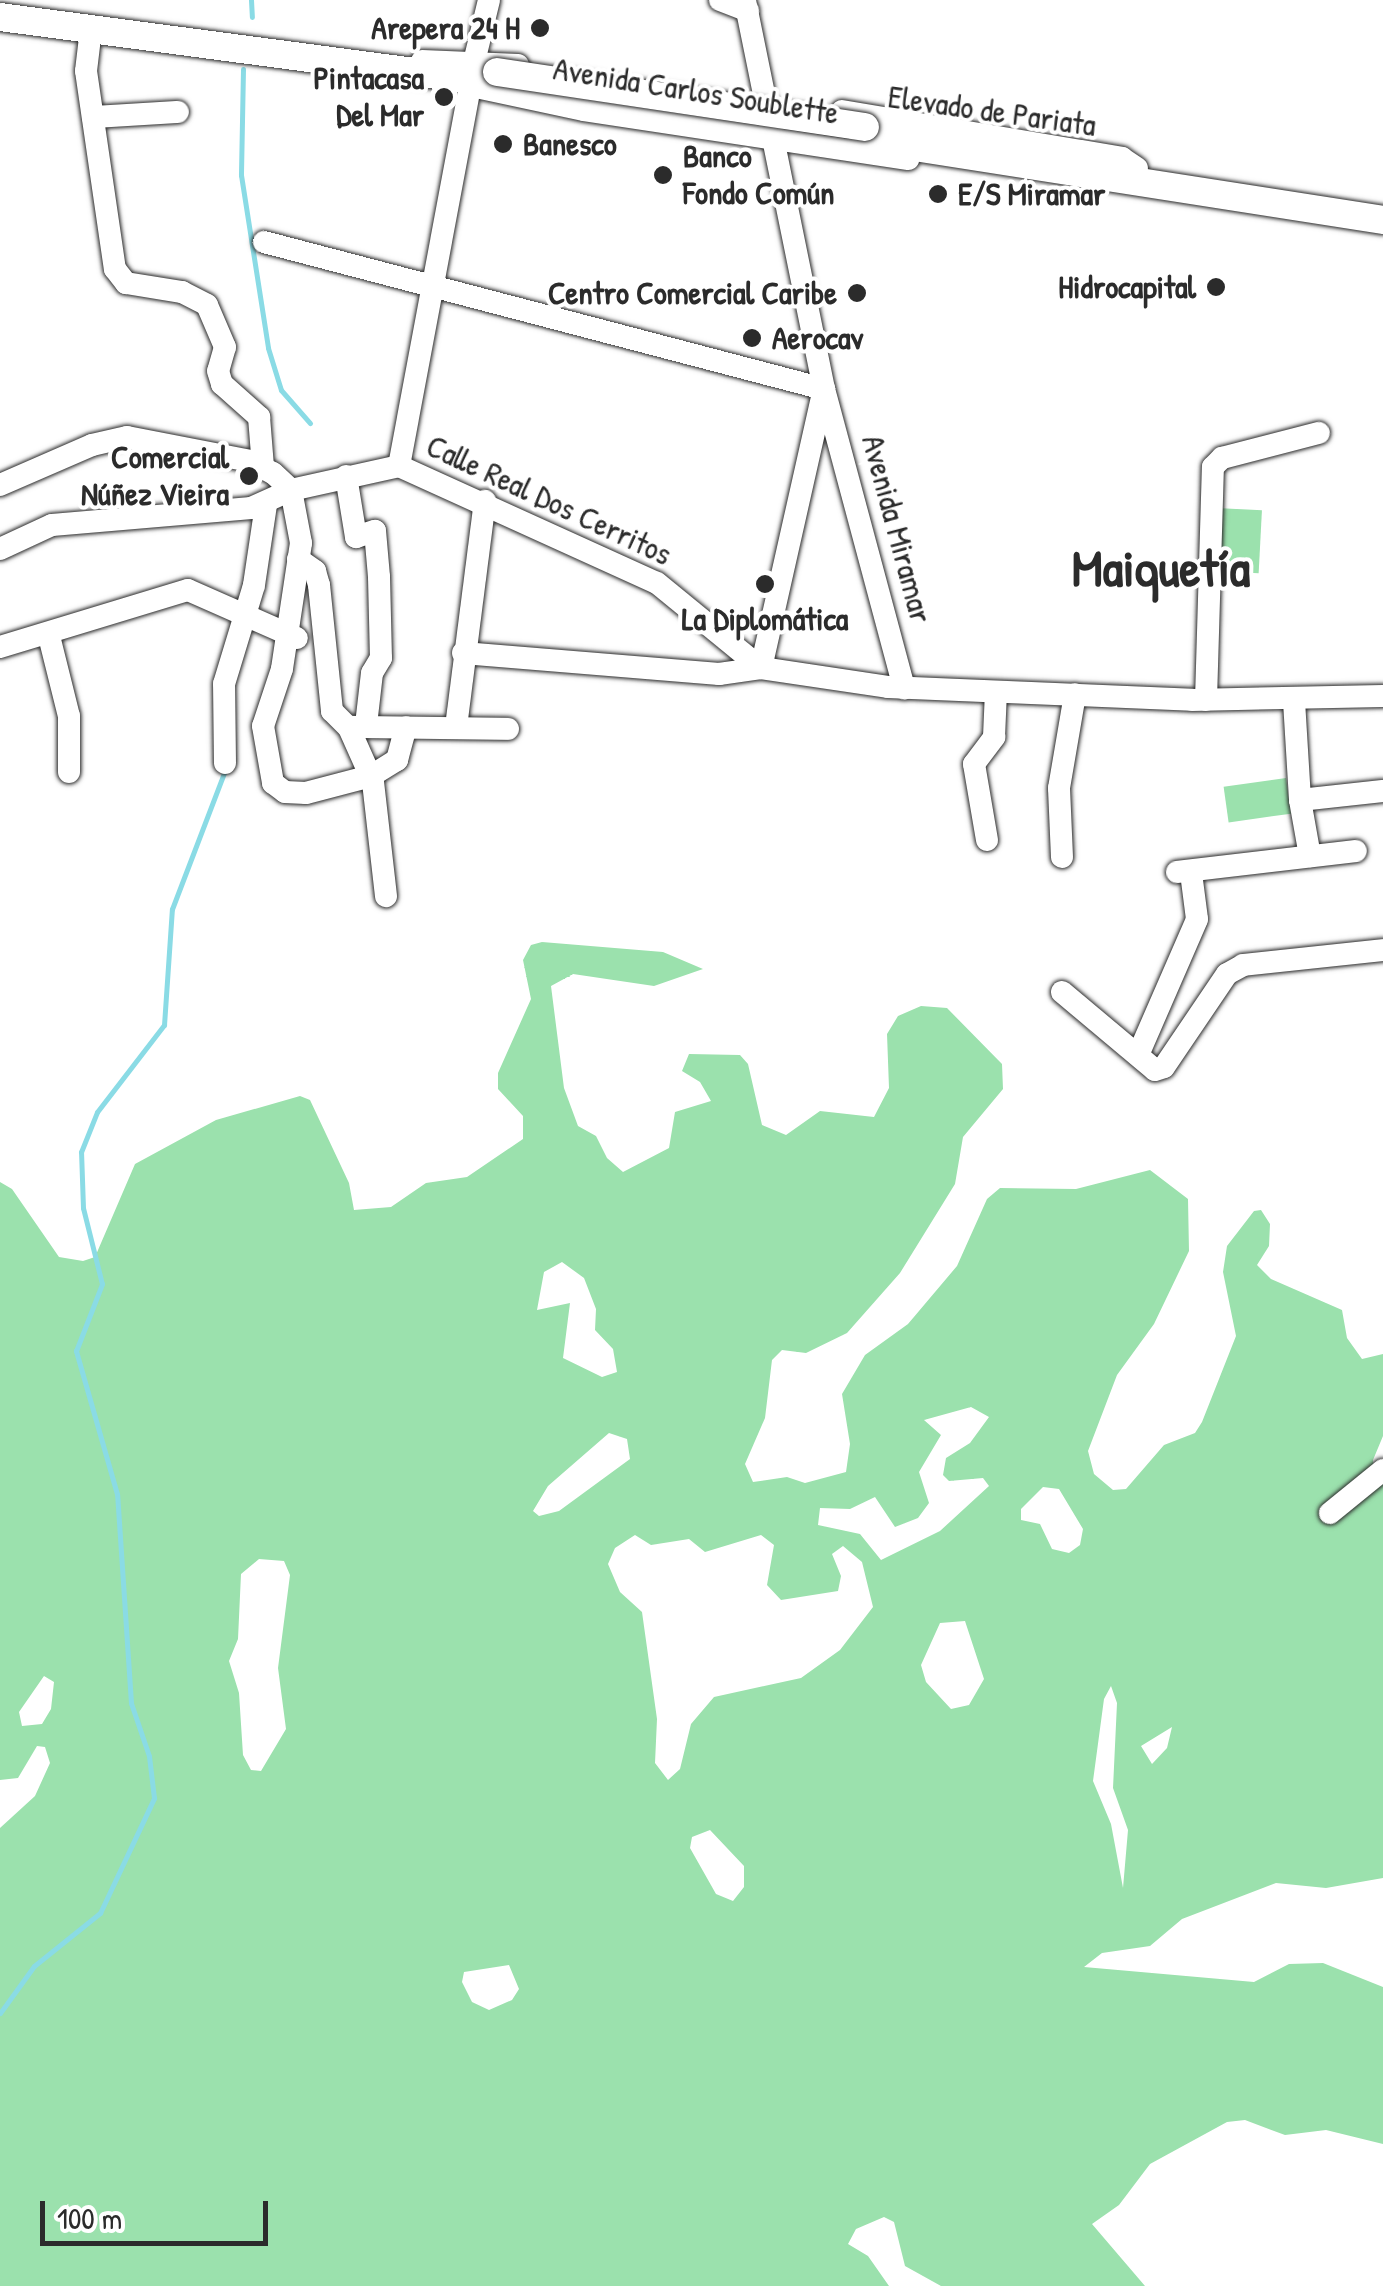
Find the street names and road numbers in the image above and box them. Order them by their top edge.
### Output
street label: Avenida Carlos Soublette [551,49,841,133]
street label: Elevado de Pariata [886,77,1098,145]
street label: Calle Real Dos Cerritos [420,426,678,574]
street label: Avenida Miramar [853,431,941,627]

